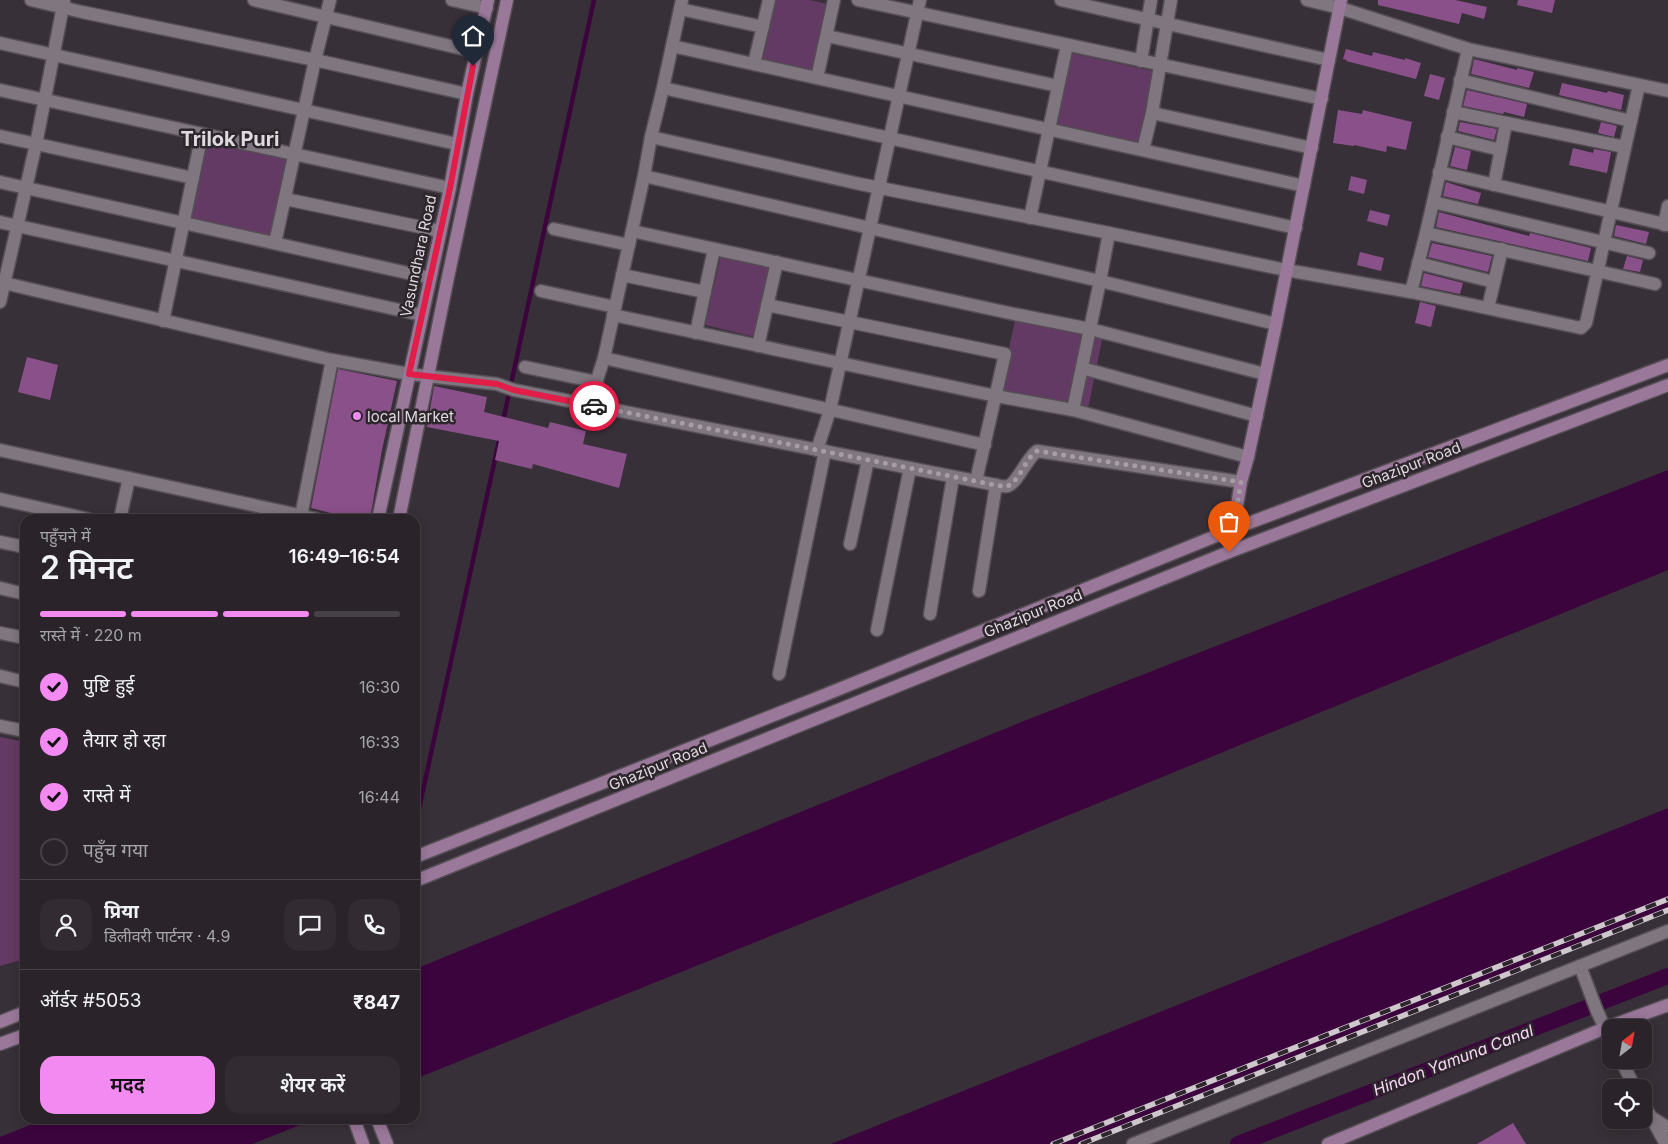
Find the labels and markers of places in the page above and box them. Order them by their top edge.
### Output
pin [452,15,494,66]
place label: local Market [367,407,454,426]
marker: local Market [351,410,363,422]
pin [1208,501,1250,552]

